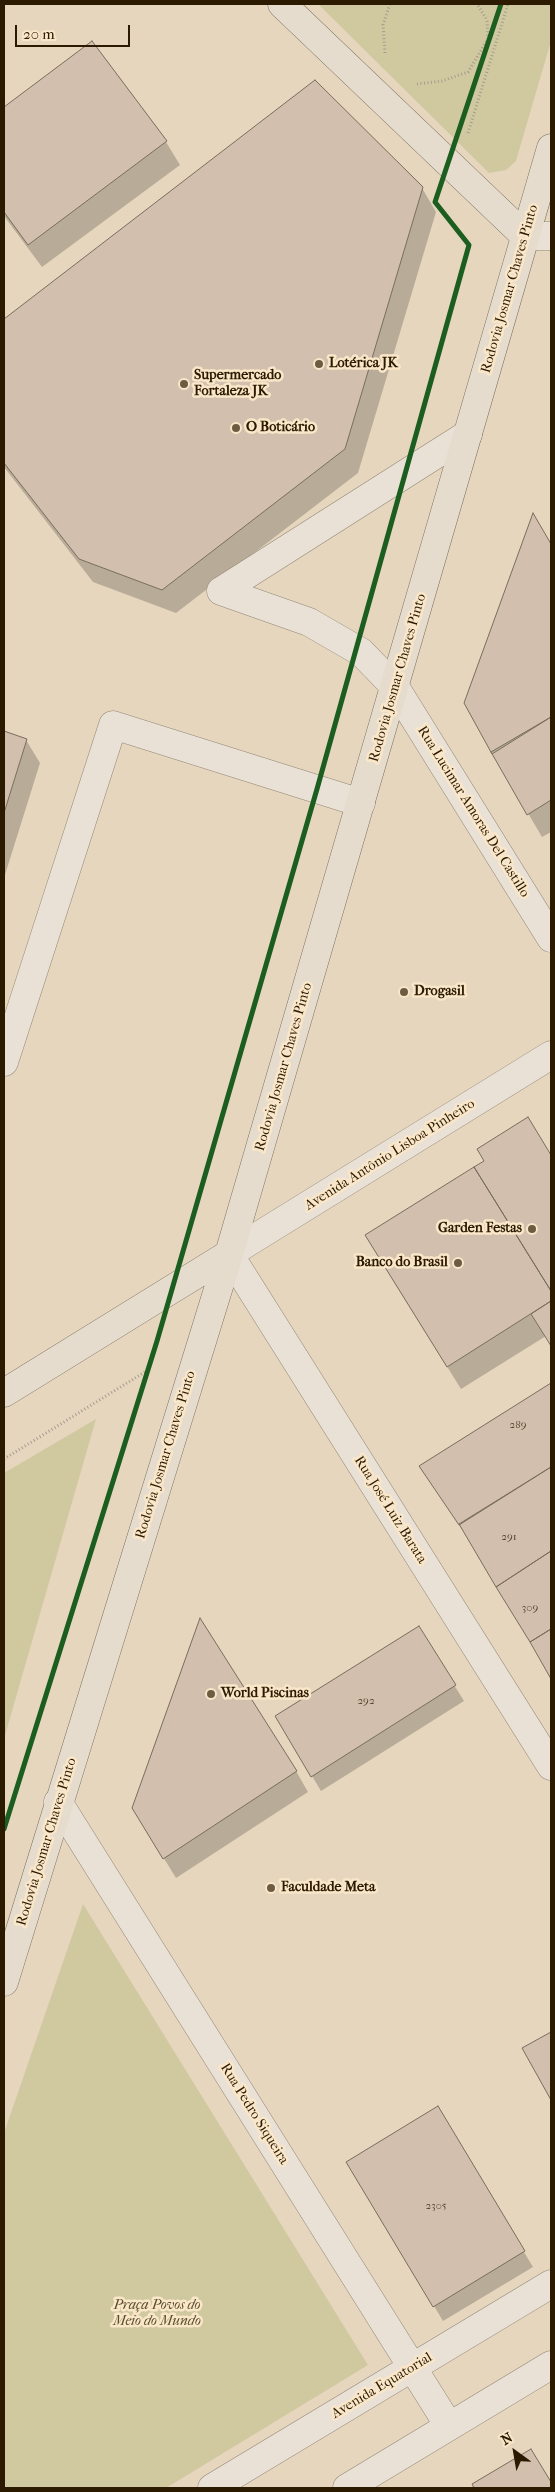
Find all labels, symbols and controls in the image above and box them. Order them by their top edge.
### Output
scale bar [18,15,132,47]
text: 20 m [23,25,55,43]
street label: Rodovia Josmar Chaves Pinto [478,203,542,375]
place label: Lotérica JK [329,356,398,372]
marker: Lotérica JK [313,358,325,370]
place label: Supermercado Fortaleza JK [194,368,281,401]
marker: Supermercado Fortaleza JK [178,378,190,390]
place label: O Boticário [246,420,315,436]
marker: O Boticário [230,422,242,434]
street label: Rodovia Josmar Chaves Pinto [366,592,430,764]
street label: Rua Lucimar Amoras Del Castillo [413,723,533,901]
street label: Rodovia Josmar Chaves Pinto [252,981,316,1153]
place label: Drogasil [414,984,465,1000]
marker: Drogasil [398,986,410,998]
street label: Avenida Antônio Lisboa Pinheiro [302,1096,478,1214]
place label: Garden Festas [438,1221,522,1237]
marker: Garden Festas [526,1223,538,1235]
place label: Banco do Brasil [356,1255,448,1271]
marker: Banco do Brasil [452,1257,464,1269]
street label: Rodovia Josmar Chaves Pinto [132,1369,200,1541]
house number: 289 [510,1418,526,1432]
street label: Rua José Luiz Barata [350,1453,430,1567]
house number: 291 [501,1530,517,1544]
house number: 309 [522,1601,538,1615]
place label: World Piscinas [221,1686,309,1702]
marker: World Piscinas [205,1688,217,1700]
house number: 292 [357,1694,375,1708]
street label: Rodovia Josmar Chaves Pinto [13,1756,81,1928]
place label: Faculdade Meta [281,1880,375,1896]
marker: Faculdade Meta [265,1882,277,1894]
street label: Rua Pedro Siqueira [216,2060,292,2168]
house number: 2305 [426,2199,446,2213]
park label: Praça Povos do Meio do Mundo [113,2298,201,2330]
street label: Avenida Equatorial [329,2349,435,2423]
north arrow [490,2427,540,2477]
text: N [498,2429,516,2449]

